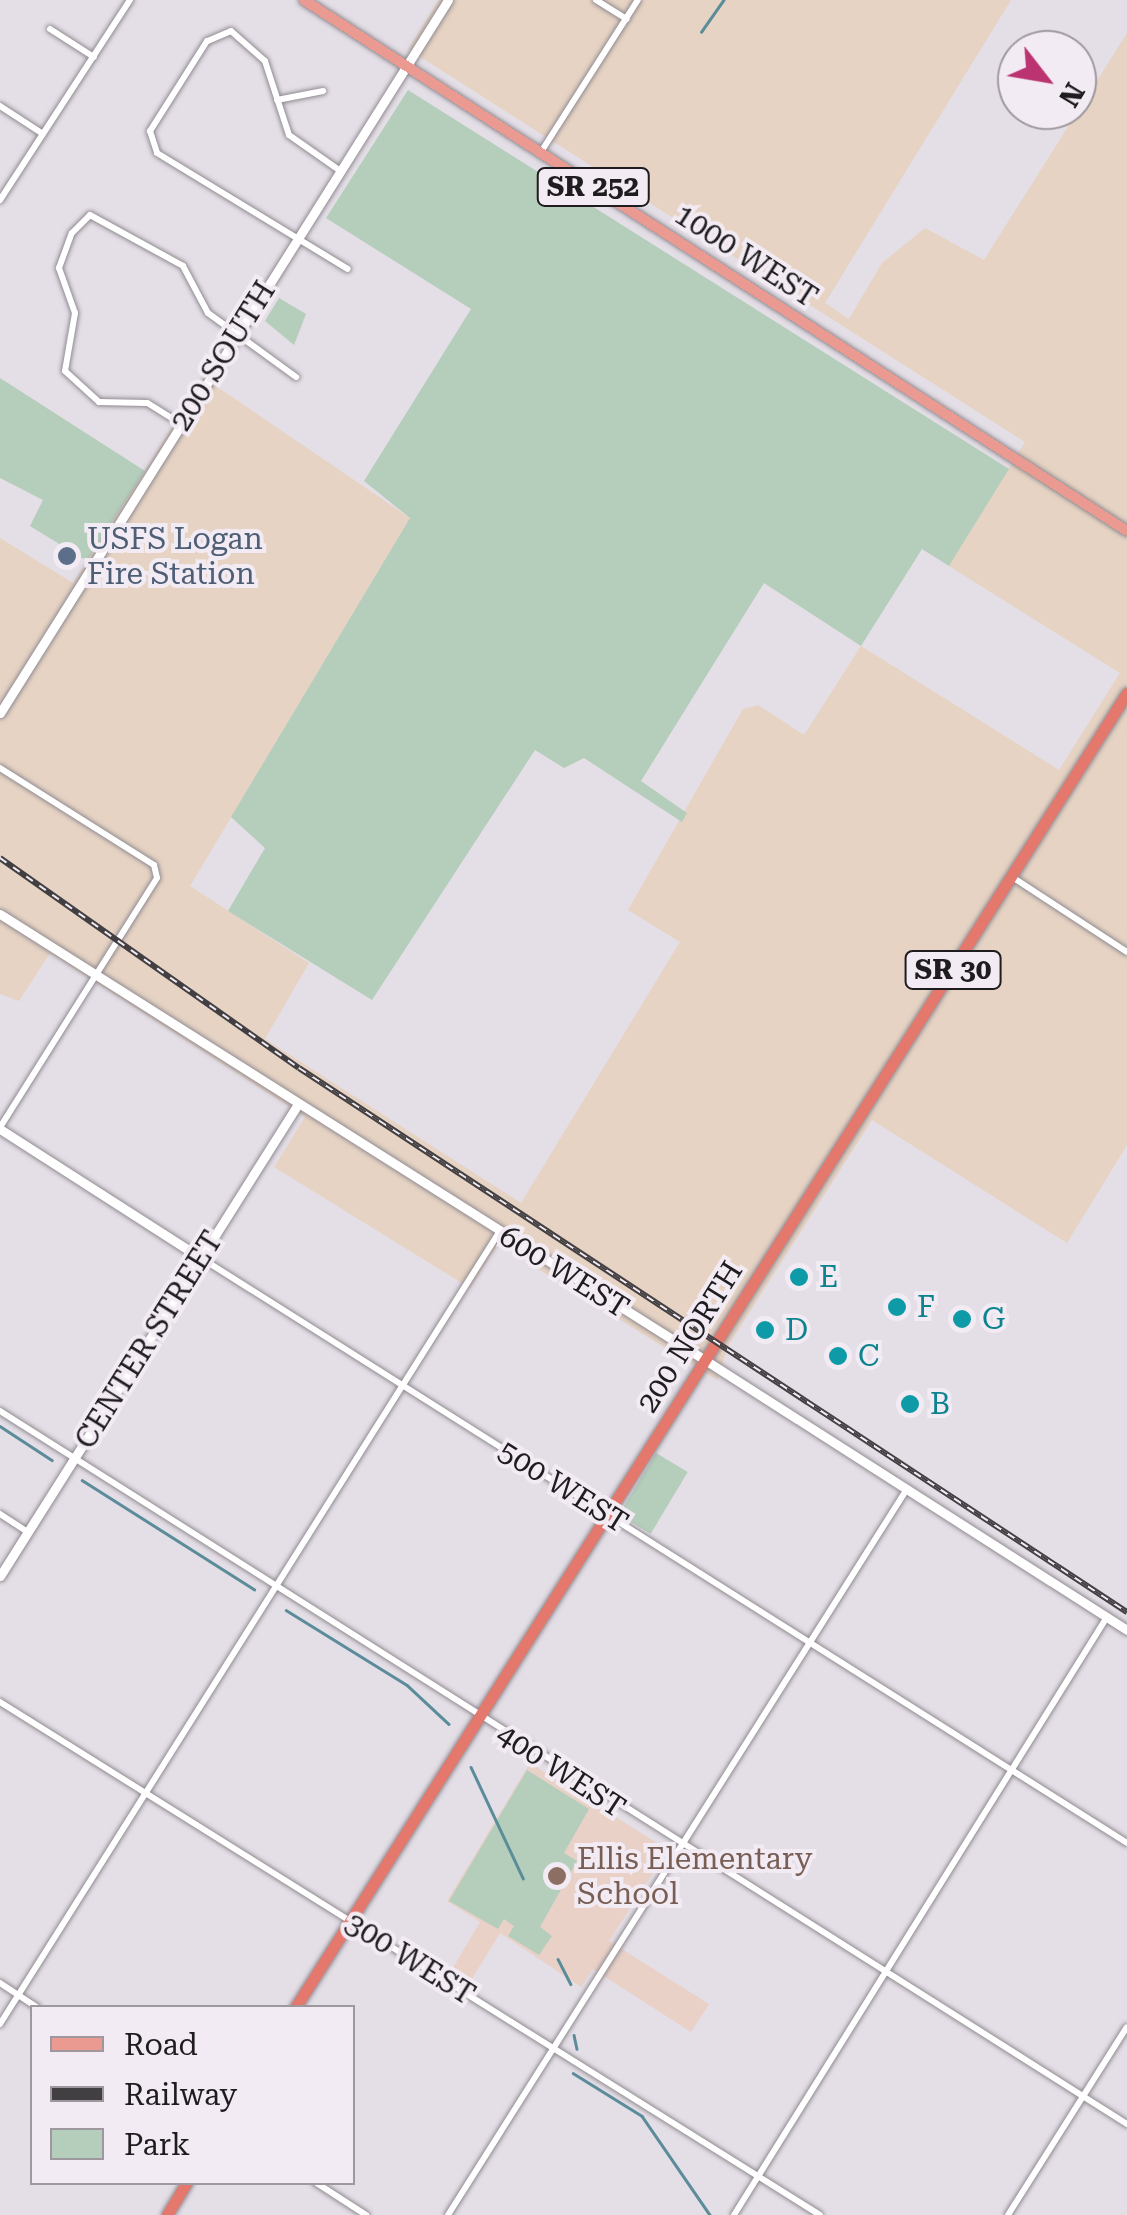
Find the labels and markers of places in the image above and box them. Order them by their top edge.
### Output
place label: USFS Logan Fire Station [87,521,263,592]
marker: USFS Logan Fire Station [56,545,78,567]
place label: E [819,1259,838,1295]
marker: E [788,1266,810,1288]
place label: F [917,1289,935,1325]
marker: F [886,1296,908,1318]
place label: G [982,1301,1005,1337]
marker: G [951,1308,973,1330]
place label: D [785,1312,808,1348]
marker: D [754,1319,776,1341]
place label: C [858,1338,880,1374]
marker: C [827,1345,849,1367]
place label: B [930,1386,950,1422]
marker: B [899,1393,921,1415]
place label: Ellis Elementary School [577,1841,812,1912]
marker: Ellis Elementary School [546,1865,568,1887]

